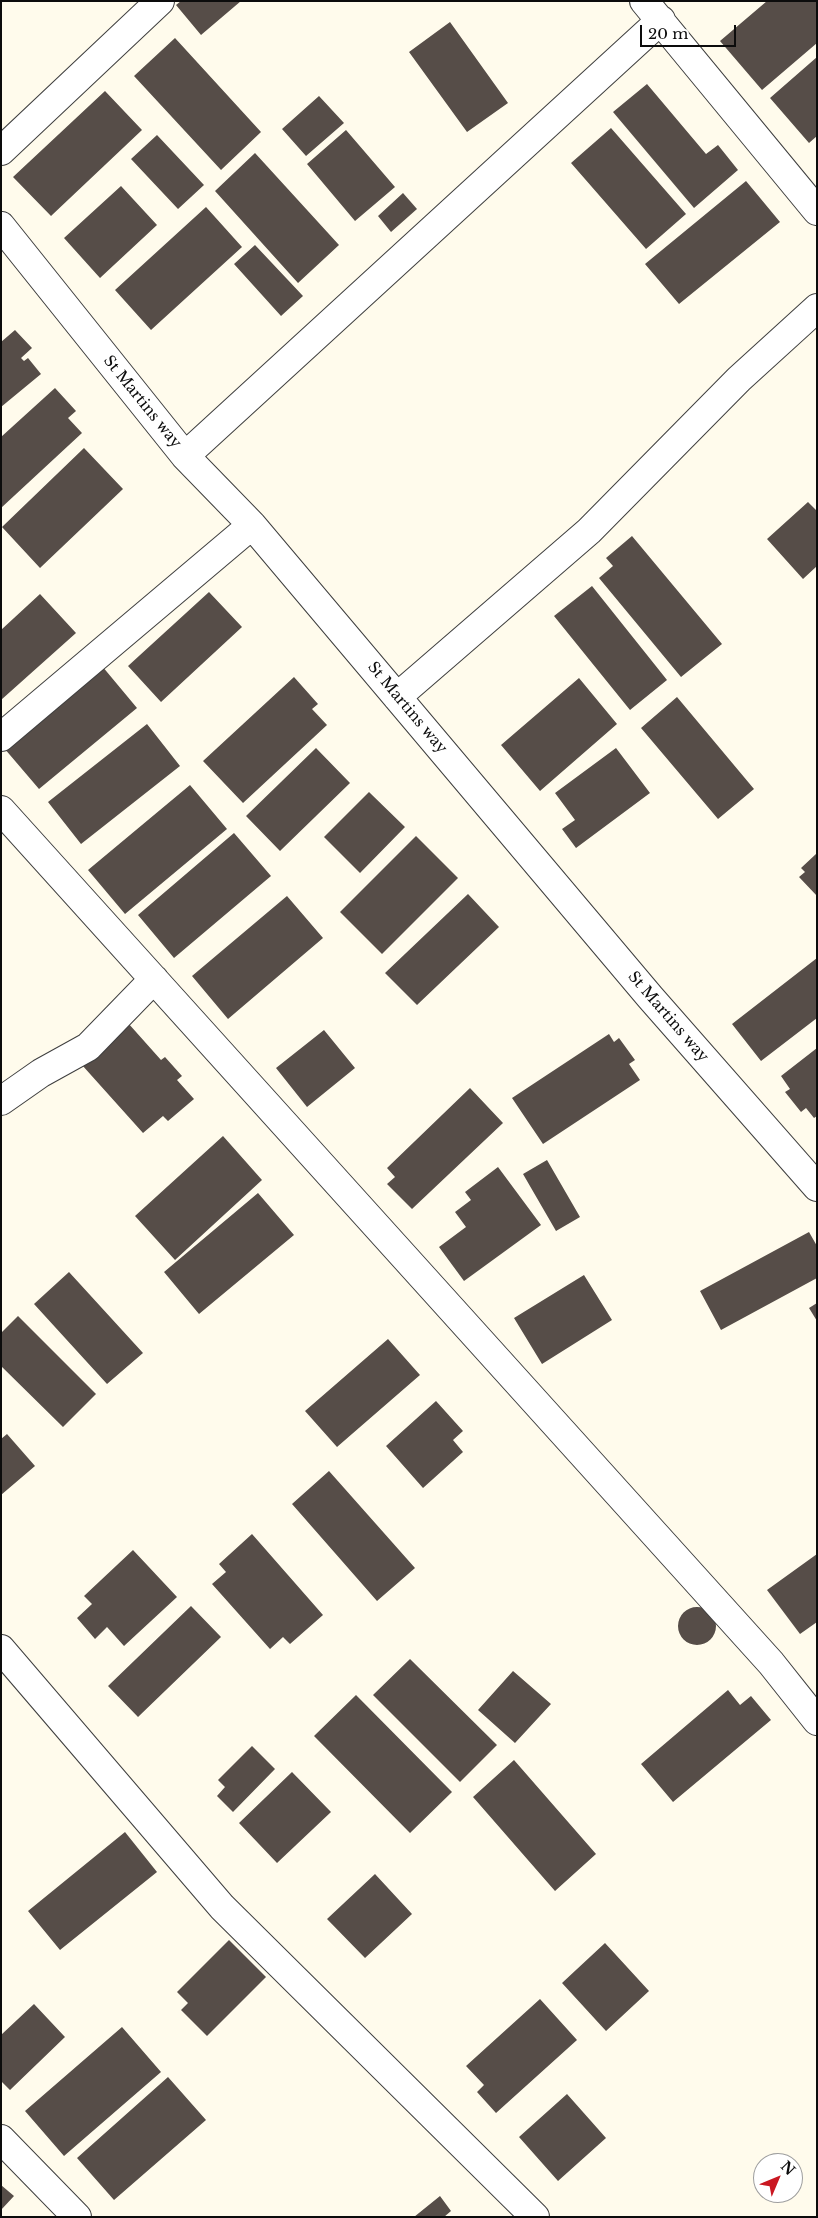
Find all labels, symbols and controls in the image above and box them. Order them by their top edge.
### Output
scale bar [643,15,739,47]
text: 20 m [648,24,688,43]
street label: St Martins way [99,352,185,452]
street label: St Martins way [364,659,450,757]
street label: St Martins way [624,968,712,1066]
north arrow [753,2153,803,2203]
text: N [777,2157,799,2179]

